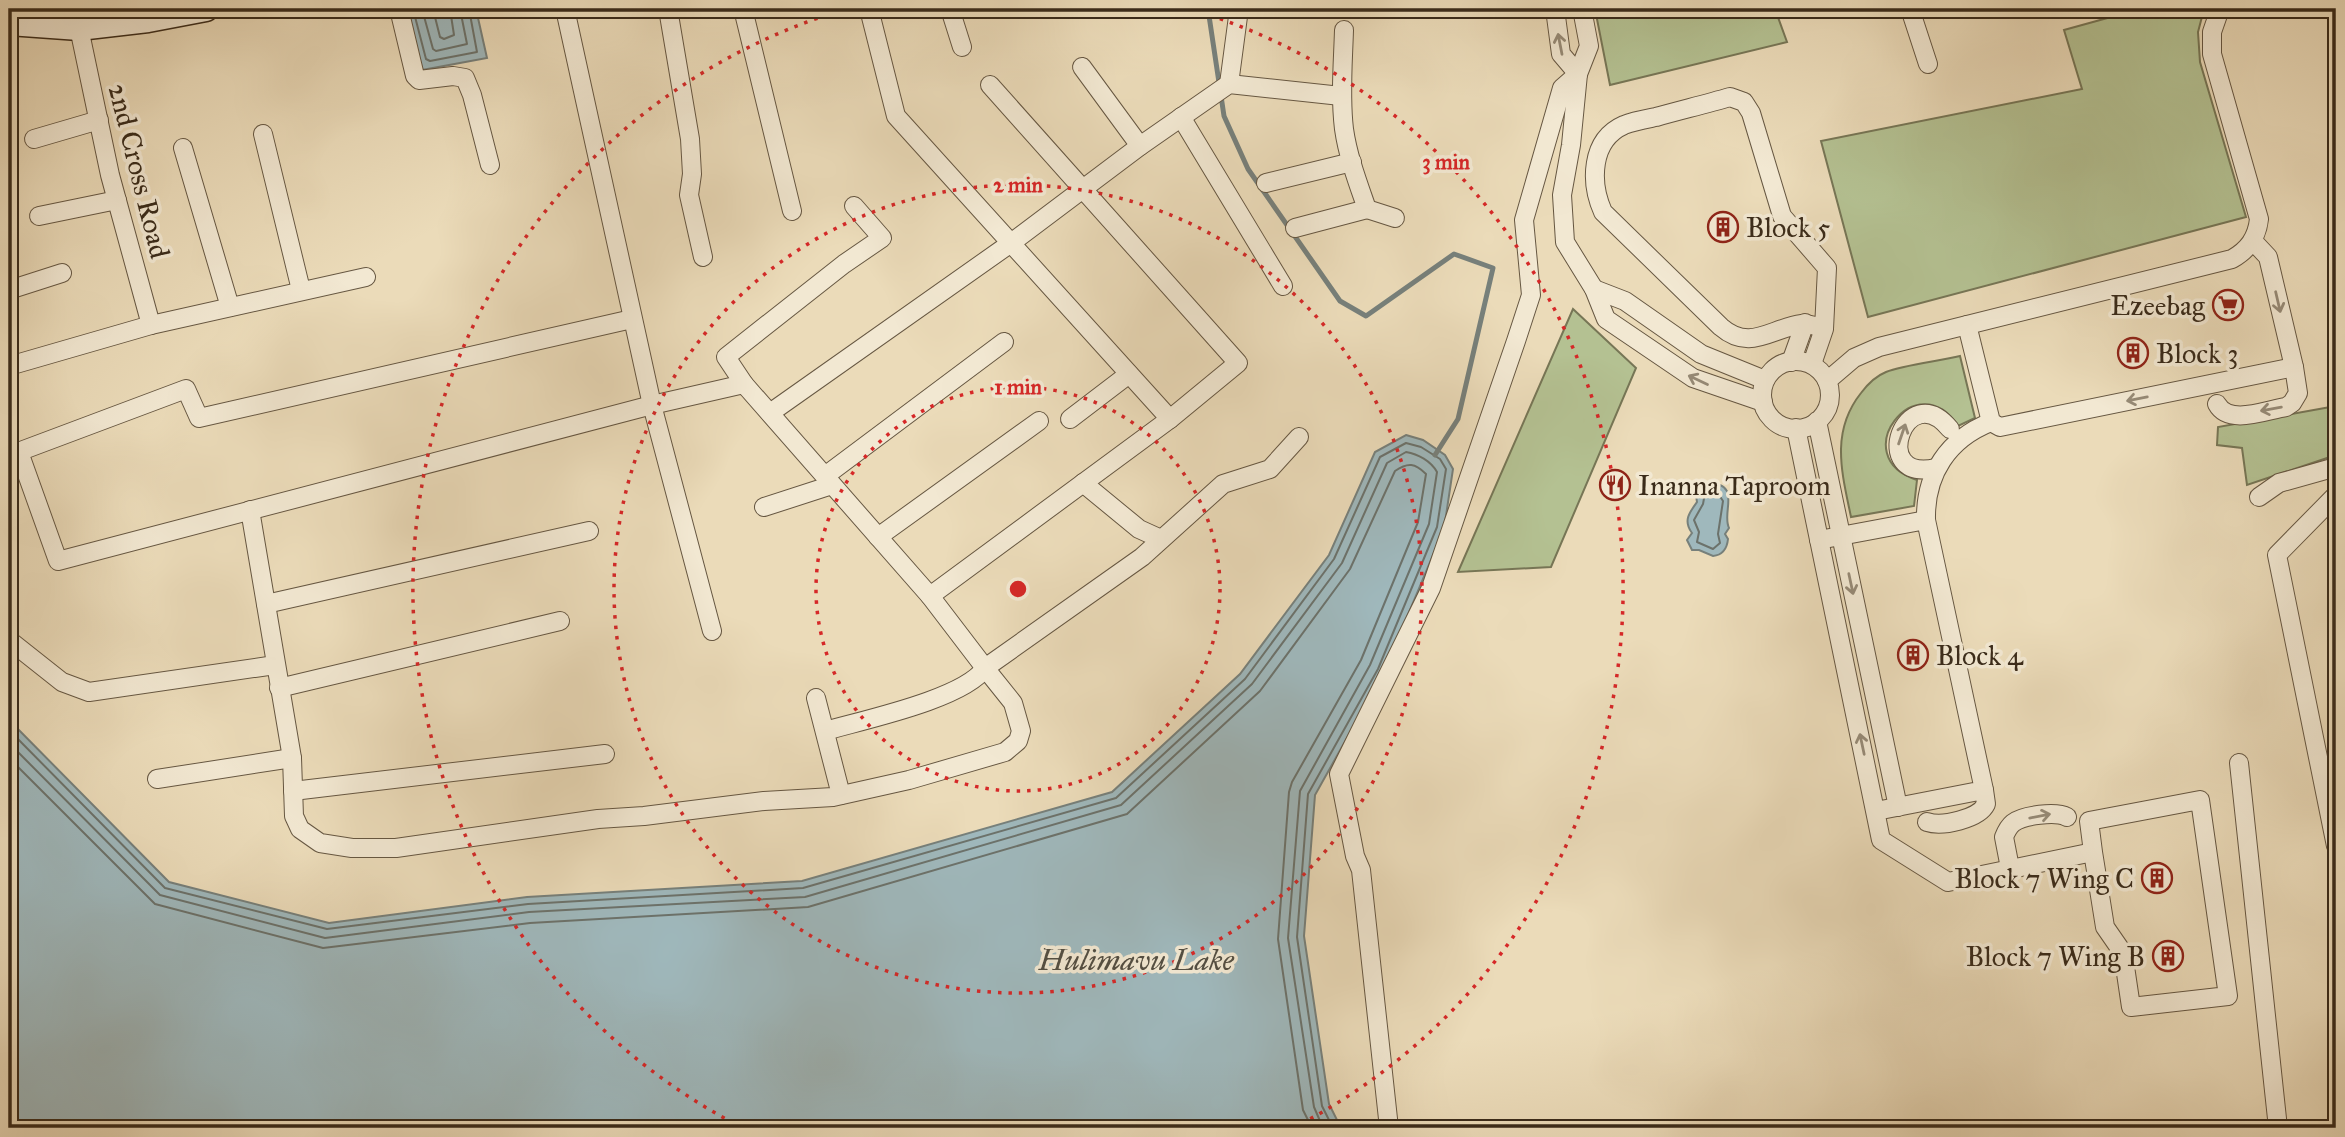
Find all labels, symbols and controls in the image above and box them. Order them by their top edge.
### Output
one-way arrow [1553,33,1567,56]
street label: 2nd Cross Road [100,80,178,262]
text: 3 min [1422,149,1470,175]
text: 2 min [993,172,1043,198]
building icon: Block 5 [1706,210,1740,244]
place label: Block 5 [1746,210,1830,245]
place label: Ezeebag [2110,288,2206,323]
supermarket icon: Ezeebag [2211,288,2245,322]
one-way arrow [2272,290,2286,313]
building icon: Block 3 [2116,336,2150,370]
place label: Block 3 [2156,336,2238,371]
one-way arrow [1688,372,1709,386]
text: 1 min [994,374,1042,400]
one-way arrow [2126,393,2149,407]
one-way arrow [2260,403,2283,416]
one-way arrow [1896,424,1909,446]
restaurant icon: Inanna Taproom [1598,468,1632,502]
place label: Inanna Taproom [1638,468,1831,503]
one-way arrow [1845,572,1859,595]
centre of rings [1006,577,1030,601]
building icon: Block 4 [1896,638,1930,672]
place label: Block 4 [1936,638,2024,673]
one-way arrow [1854,733,1868,756]
one-way arrow [2028,808,2051,822]
place label: Block 7 Wing C [1954,861,2134,896]
building icon: Block 7 Wing C [2140,861,2174,895]
place label: Block 7 Wing B [1966,939,2145,974]
building icon: Block 7 Wing B [2151,939,2185,973]
water label: Hulimavu Lake [1037,942,1235,978]

